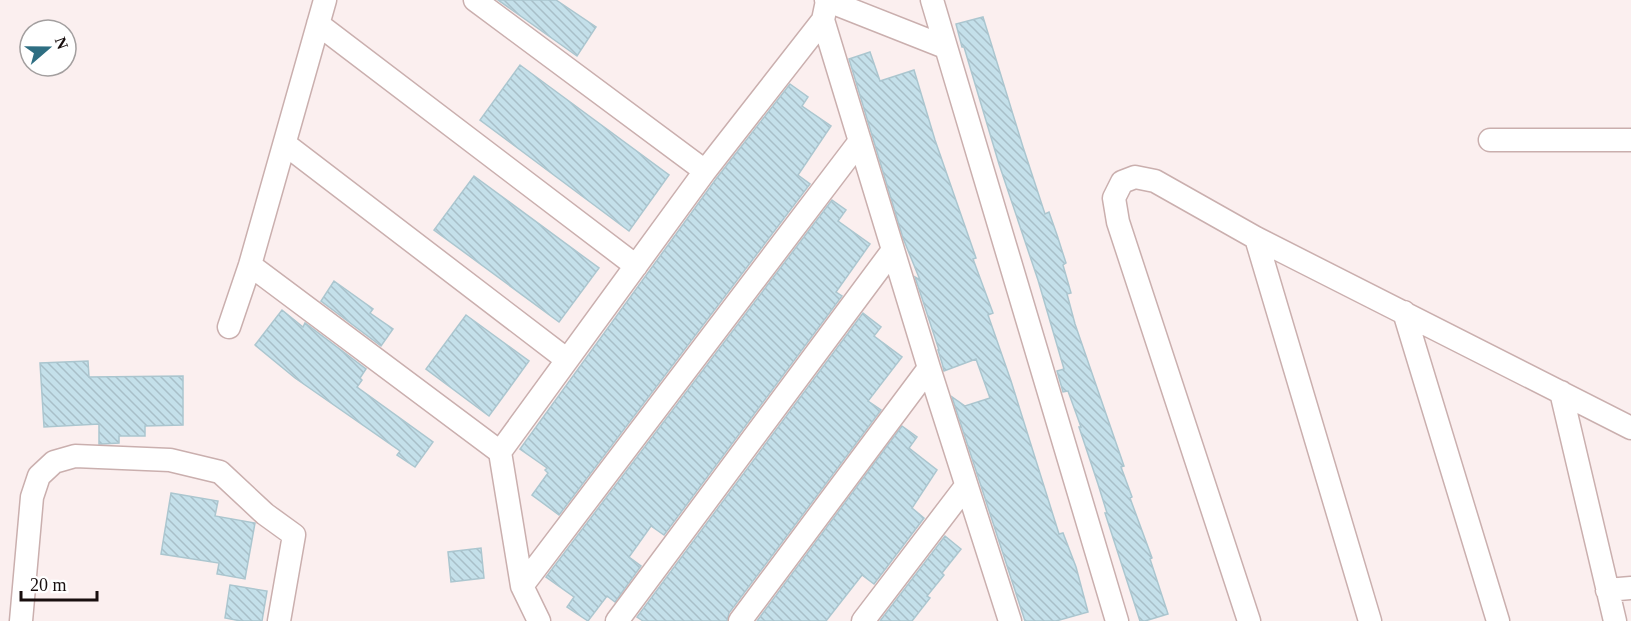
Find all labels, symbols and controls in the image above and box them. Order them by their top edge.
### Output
north arrow [18,18,78,78]
text: N [52,35,72,52]
scale bar [21,564,98,602]
text: 20 m [30,575,67,595]

